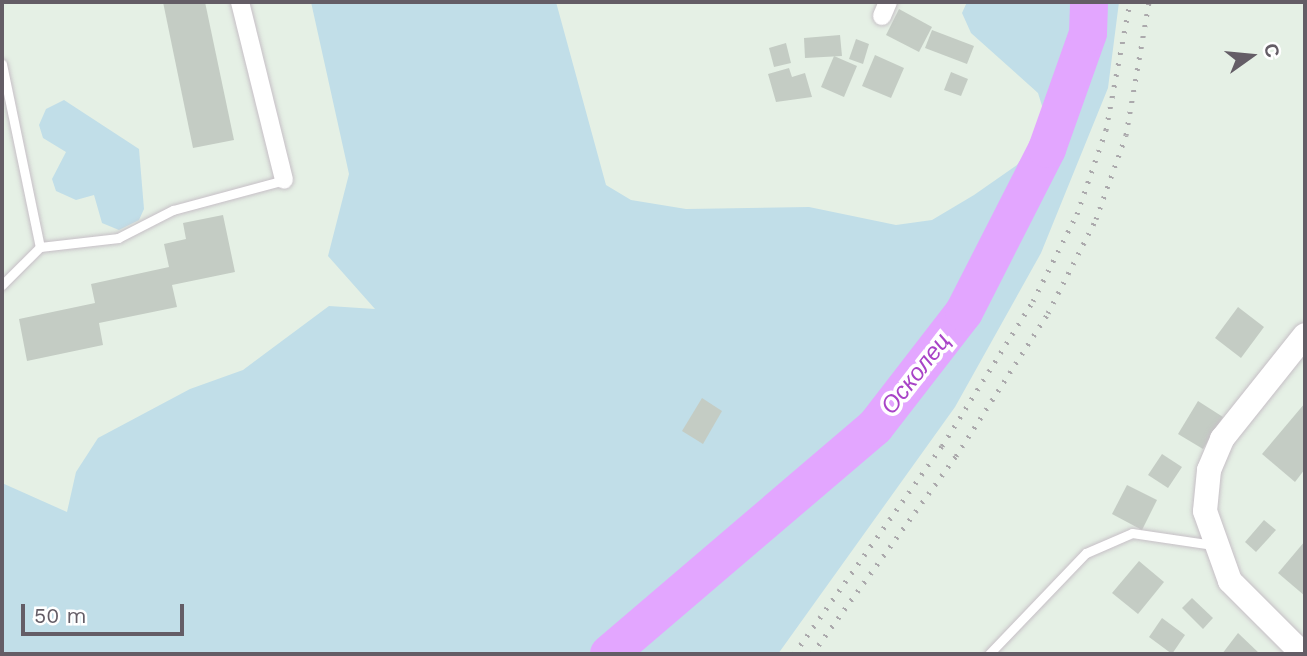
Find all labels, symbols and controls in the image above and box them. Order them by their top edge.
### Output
north arrow [1216,21,1286,91]
text: С [1259,41,1285,60]
water label: Осколец [875,328,957,420]
scale bar [24,590,187,634]
text: 50 m [34,603,86,628]

